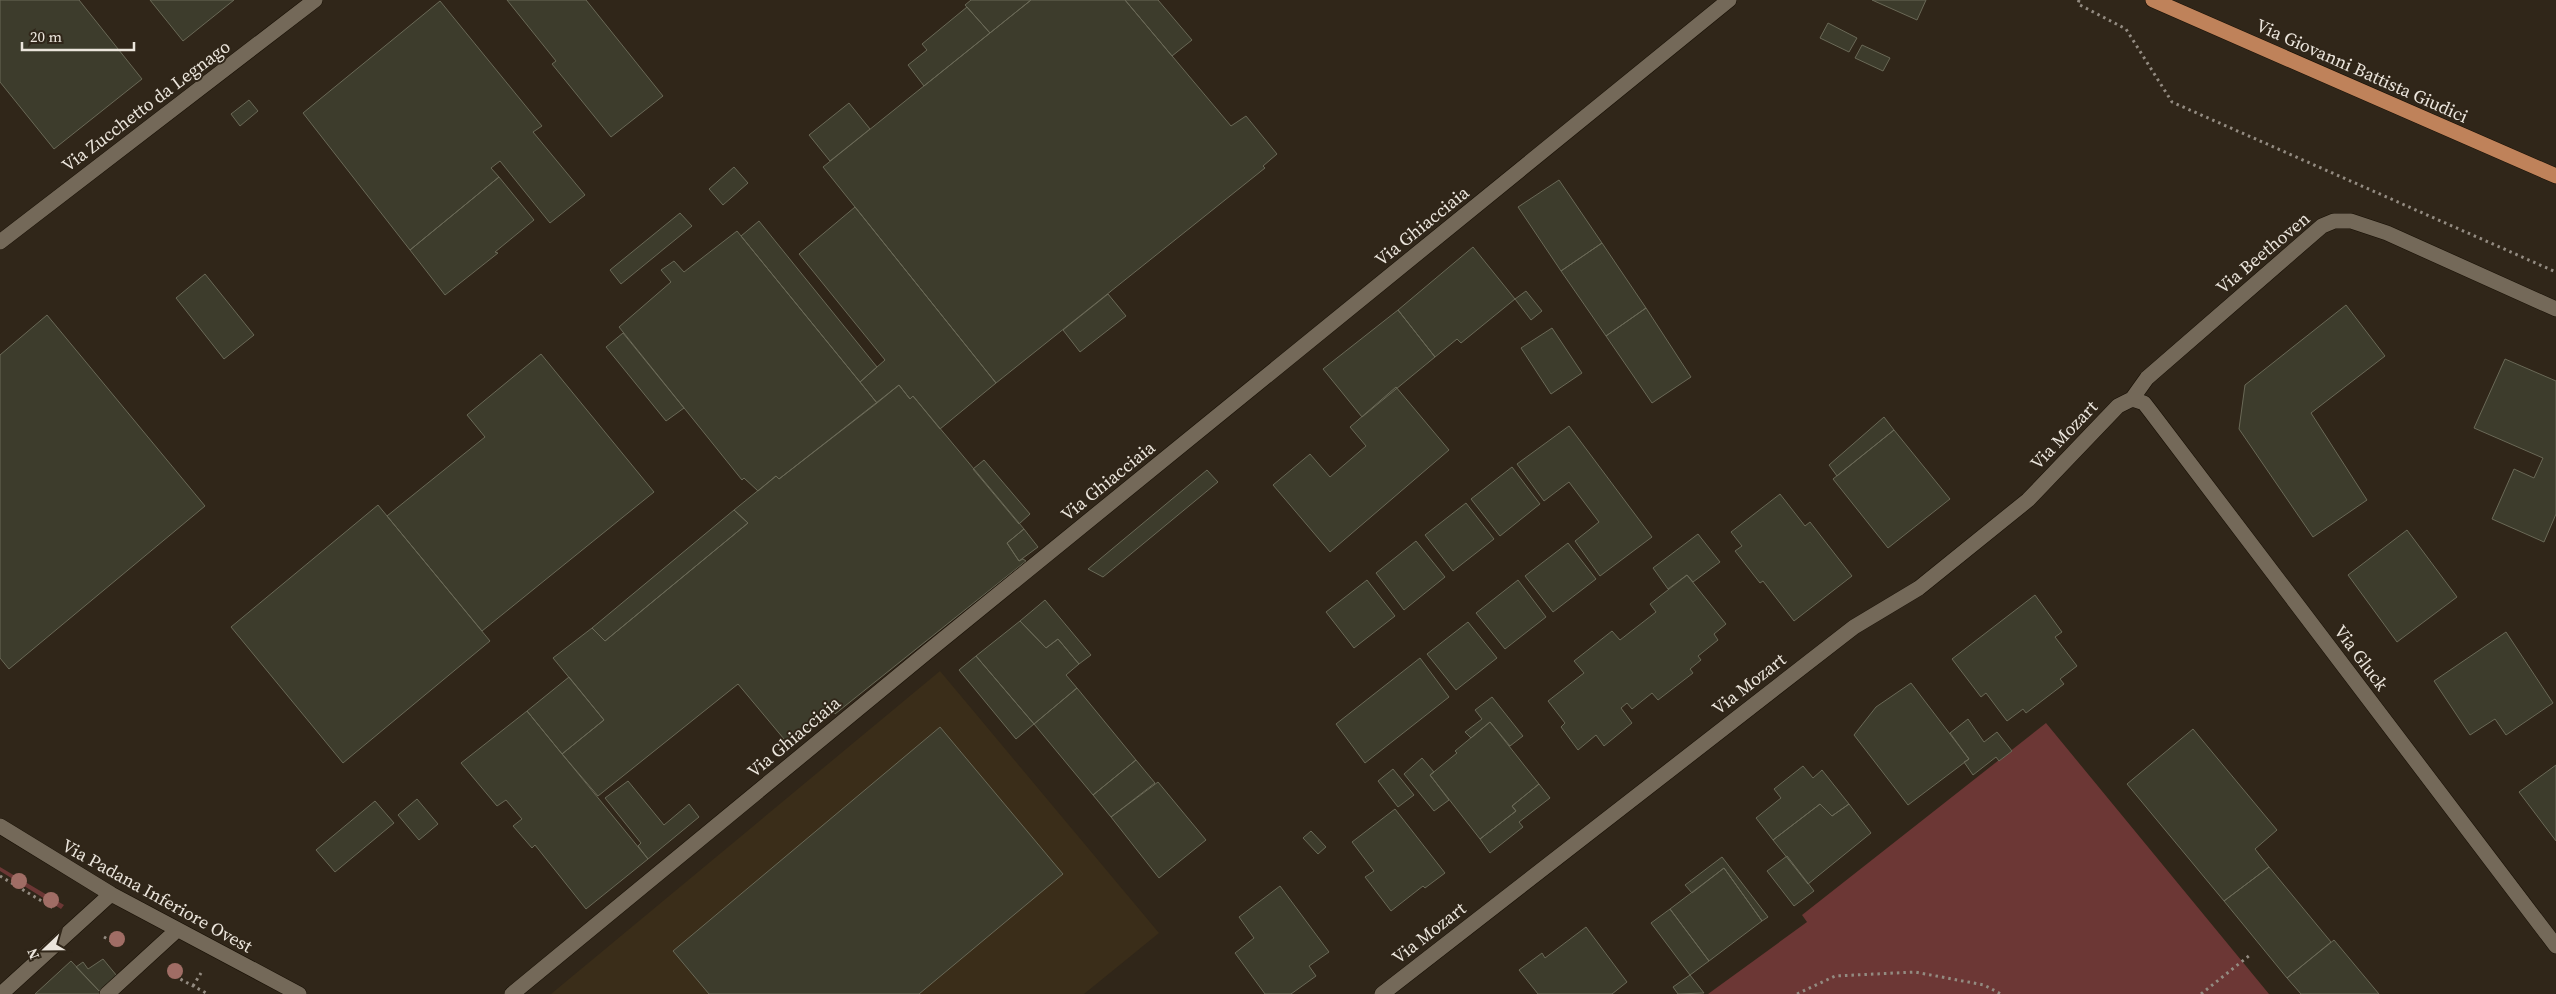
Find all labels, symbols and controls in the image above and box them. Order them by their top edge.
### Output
street label: Via Giovanni Battista Giudici [2252,12,2472,129]
scale bar [22,20,135,52]
text: 20 m [30,26,62,47]
street label: Via Zucchetto da Legnago [56,34,235,177]
street label: Via Ghiacciaia [1369,179,1475,271]
street label: Via Beethoven [2210,206,2315,299]
street label: Via Mozart [2024,395,2103,475]
street label: Via Ghiacciaia [1055,434,1161,526]
street label: Via Gluck [2328,620,2394,696]
street label: Via Mozart [1707,647,1791,720]
street label: Via Ghiacciaia [742,690,846,783]
street label: Via Padana Inferiore Ovest [57,833,257,959]
street label: Via Mozart [1387,896,1471,969]
north arrow [20,924,70,974]
text: N [22,945,44,962]

